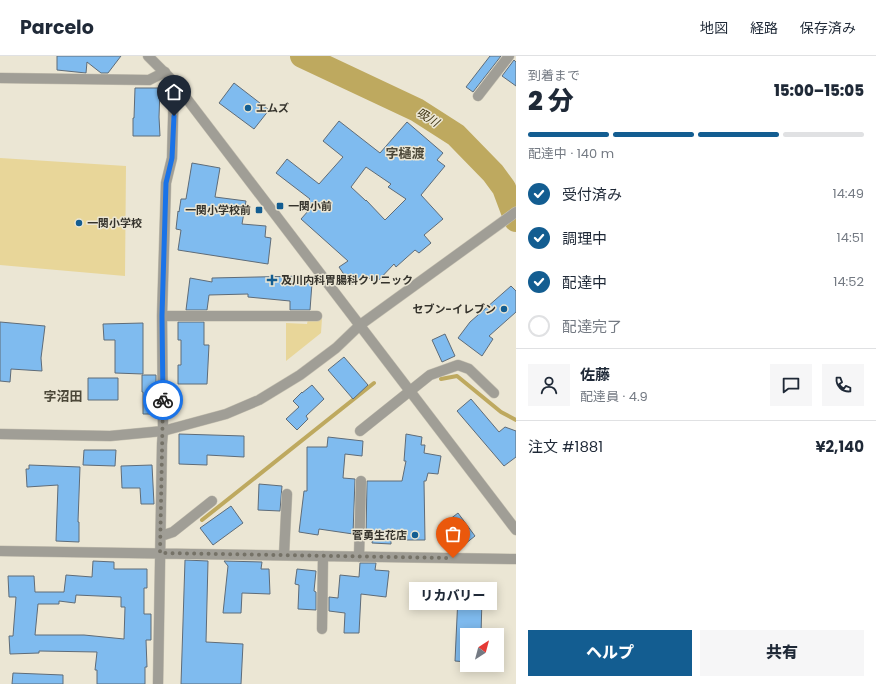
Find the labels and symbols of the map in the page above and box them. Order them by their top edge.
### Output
pin [157,75,191,116]
place label: エムズ [256,100,289,116]
marker: エムズ [243,103,253,113]
water label: 吸川 [413,103,444,132]
district label: 字樋渡 [385,144,425,163]
place label: 一関小前 [288,198,332,214]
marker: 一関小前 [275,201,285,211]
place label: 一関小学校前 [185,202,251,218]
marker: 一関小学校前 [254,205,264,215]
place label: 一関小学校 [87,215,142,231]
marker: 一関小学校 [74,218,84,228]
place label: 及川内科胃腸科クリニック [281,272,413,288]
marker: 及川内科胃腸科クリニック [266,274,278,286]
place label: セブン-イレブン [413,301,496,317]
marker: セブン-イレブン [499,304,509,314]
courier [143,380,183,420]
district label: 字沼田 [43,387,83,406]
pin [436,517,470,558]
place label: 菅勇生花店 [352,527,407,543]
marker: 菅勇生花店 [410,530,420,540]
callout: リカバリー [409,582,497,610]
north arrow [460,628,504,672]

